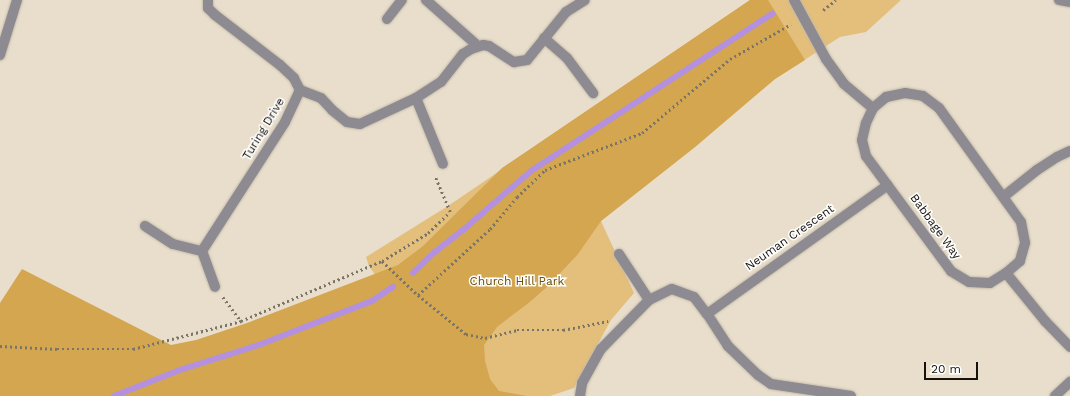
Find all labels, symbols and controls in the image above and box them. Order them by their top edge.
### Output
street label: Turing Drive [240,95,288,163]
street label: Babbage Way [906,191,964,263]
street label: Neuman Crescent [743,202,837,274]
park label: Church Hill Park [469,275,565,289]
scale bar [926,354,980,380]
text: 20 m [931,362,961,376]

